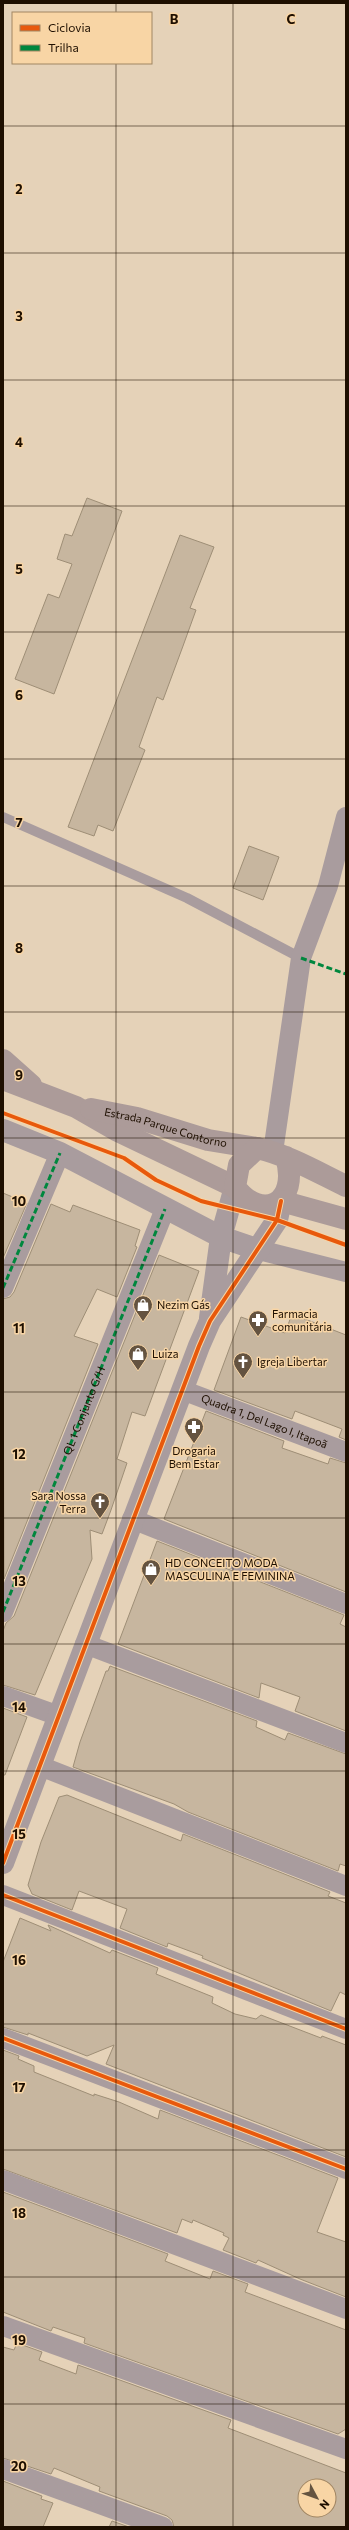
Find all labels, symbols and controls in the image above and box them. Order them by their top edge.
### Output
text: B [170,11,179,27]
text: C [287,11,296,27]
legend [12,12,152,64]
text: Ciclovia [48,20,91,34]
text: Trilha [48,40,79,54]
text: 2 [15,181,23,197]
text: 3 [15,308,23,324]
text: 4 [15,434,23,450]
text: 5 [15,561,23,577]
text: 6 [15,687,23,703]
text: 7 [15,814,23,830]
text: 8 [15,940,23,956]
text: 9 [15,1067,23,1083]
street label: Estrada Parque Contorno [103,1105,228,1149]
text: 10 [12,1193,27,1209]
shop icon: Nezim Gás [132,1294,154,1322]
place label: Nezim Gás [157,1298,210,1311]
place label: Farmacia comunitária [272,1307,332,1333]
pharmacy icon: Farmacia comunitária [247,1309,269,1337]
text: 11 [13,1320,25,1336]
shop icon: Luiza [127,1343,149,1371]
place label: Luiza [152,1347,179,1360]
church icon: Igreja Libertar [232,1351,254,1379]
place label: Igreja Libertar [257,1355,328,1368]
street label: QL 1 Conjunto G/H [60,1364,107,1457]
street label: Quadra 1, Del Lago I, Itapoã [199,1391,330,1450]
pharmacy icon: Drogaria Bem Estar [183,1416,205,1444]
place label: Drogaria Bem Estar [169,1444,220,1470]
text: 12 [12,1446,26,1462]
place label: Sara Nossa Terra [31,1489,86,1515]
church icon: Sara Nossa Terra [89,1491,111,1519]
place label: HD CONCEITO MODA MASCULINA E FEMININA [165,1556,295,1582]
shop icon: HD CONCEITO MODA MASCULINA E FEMININA [140,1558,162,1586]
text: 13 [12,1573,26,1589]
text: 14 [12,1699,26,1715]
text: 15 [12,1826,26,1842]
text: 16 [12,1952,26,1968]
text: 17 [12,2079,26,2095]
text: 18 [12,2205,26,2221]
text: 19 [12,2332,26,2348]
text: 20 [11,2458,27,2474]
north arrow [297,2478,337,2518]
text: N [317,2498,333,2512]

